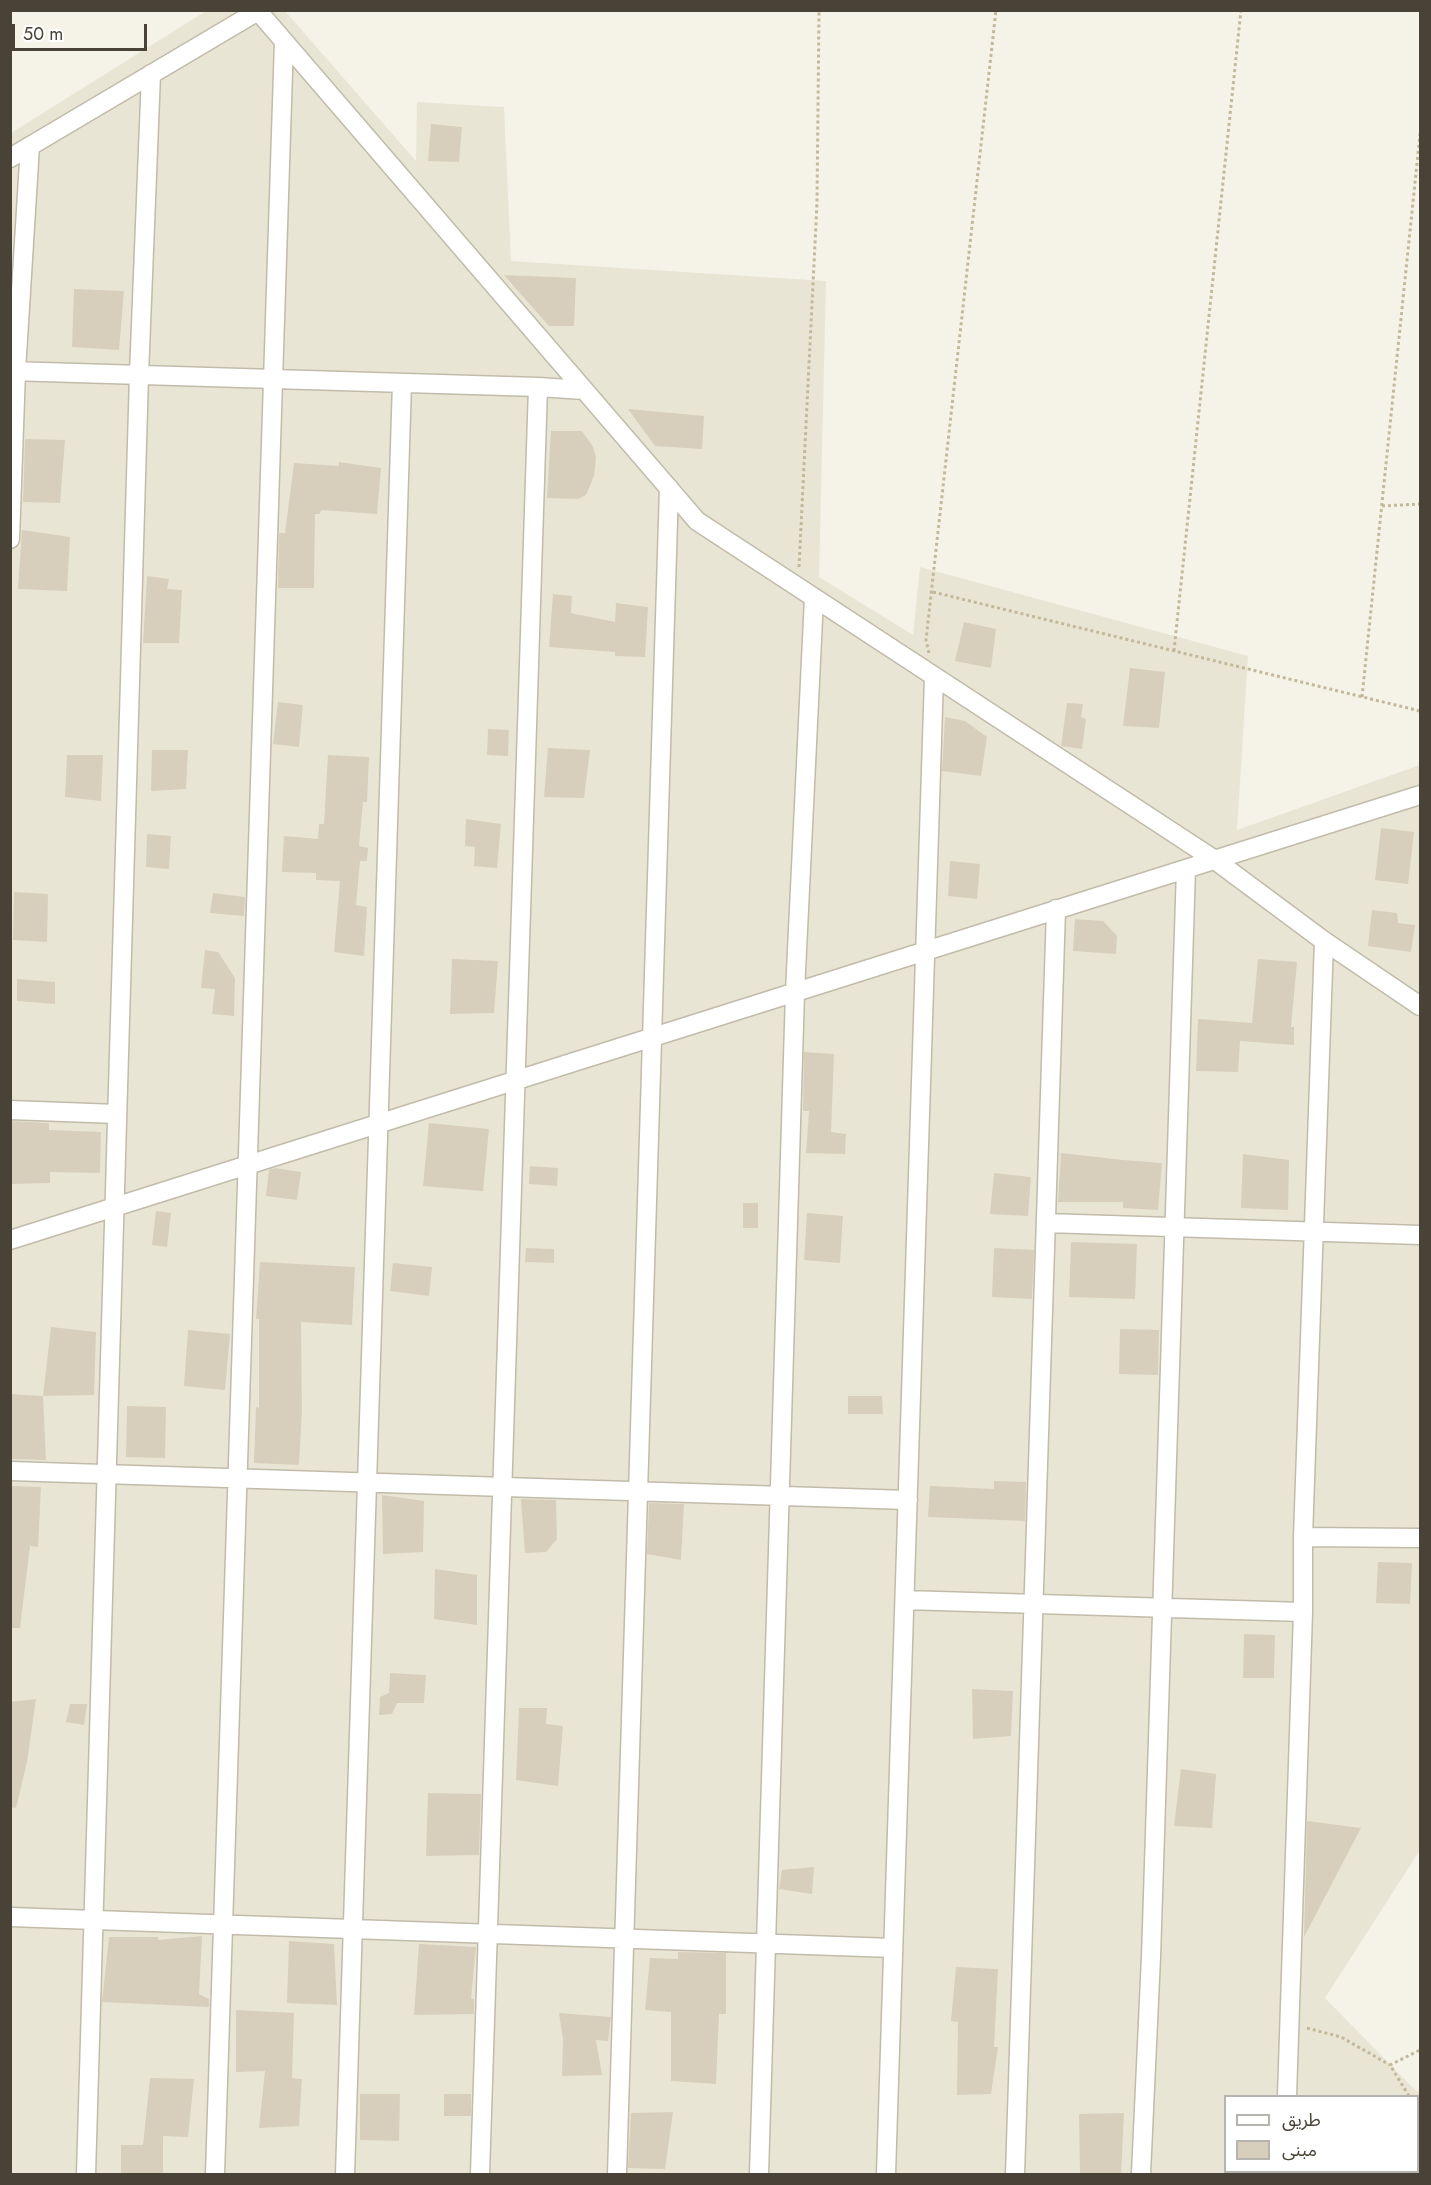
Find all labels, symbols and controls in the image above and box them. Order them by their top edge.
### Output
scale bar [15,12,150,50]
text: 50 m [23,21,63,47]
legend [1224,2095,1419,2173]
text: طريق [1282,2107,1321,2133]
text: مبنى [1282,2137,1317,2163]

